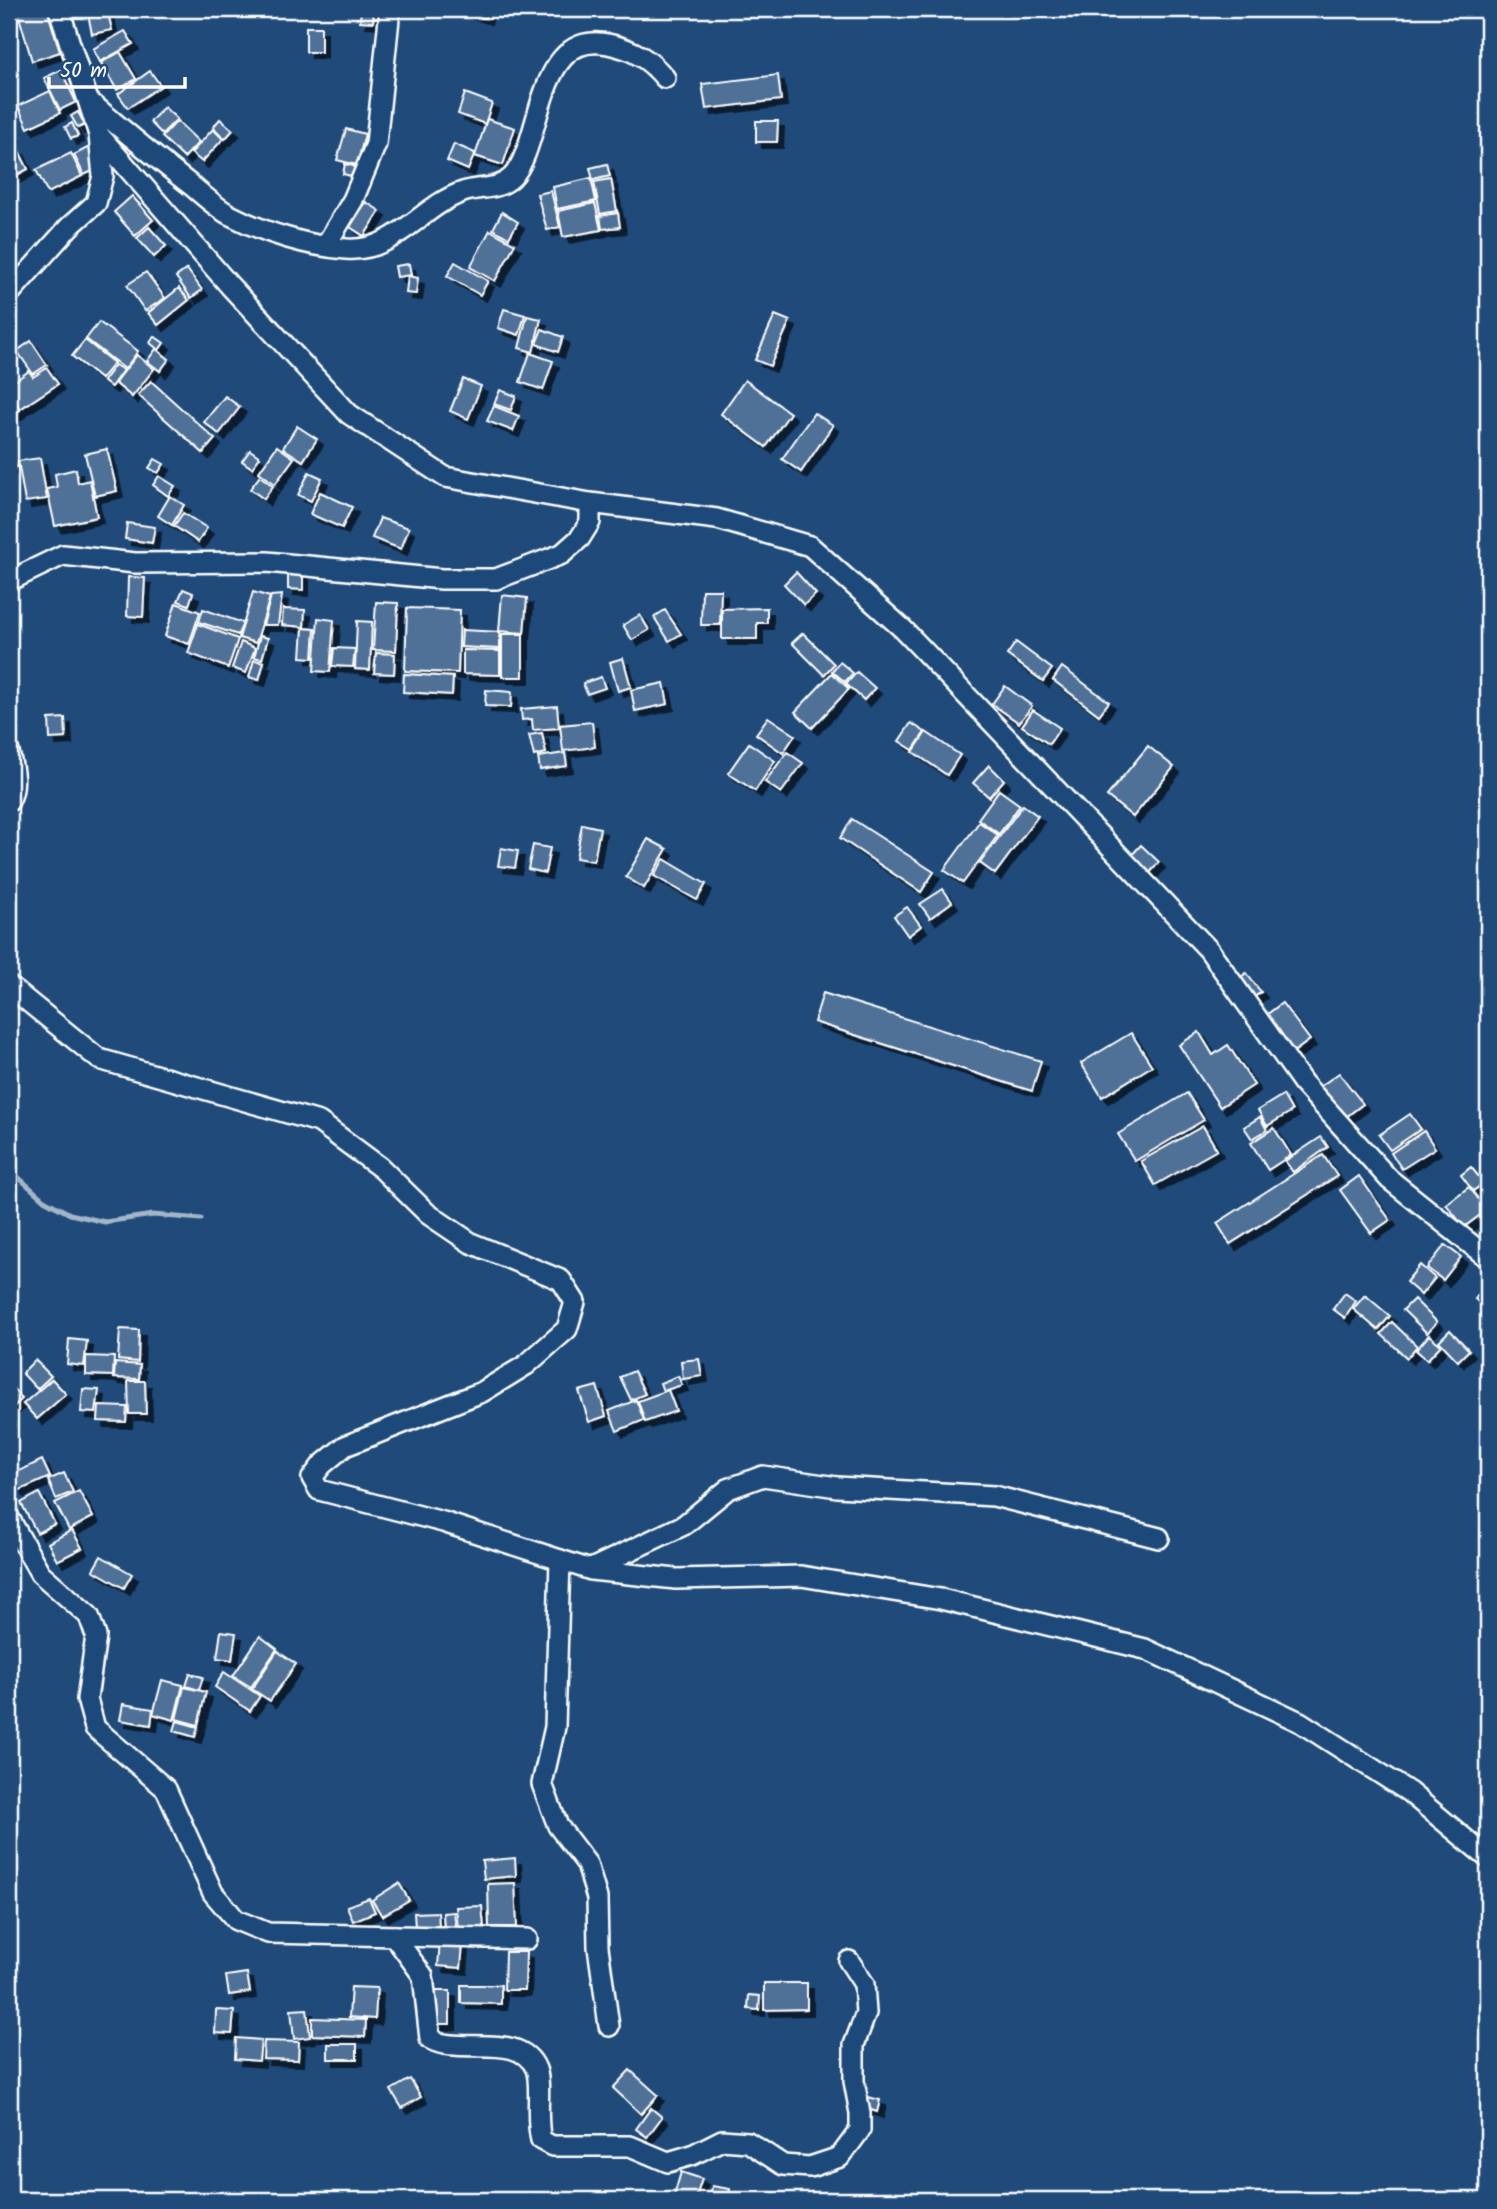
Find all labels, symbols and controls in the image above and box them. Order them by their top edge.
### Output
scale bar [49,46,186,90]
text: 50 m [60,55,107,88]

